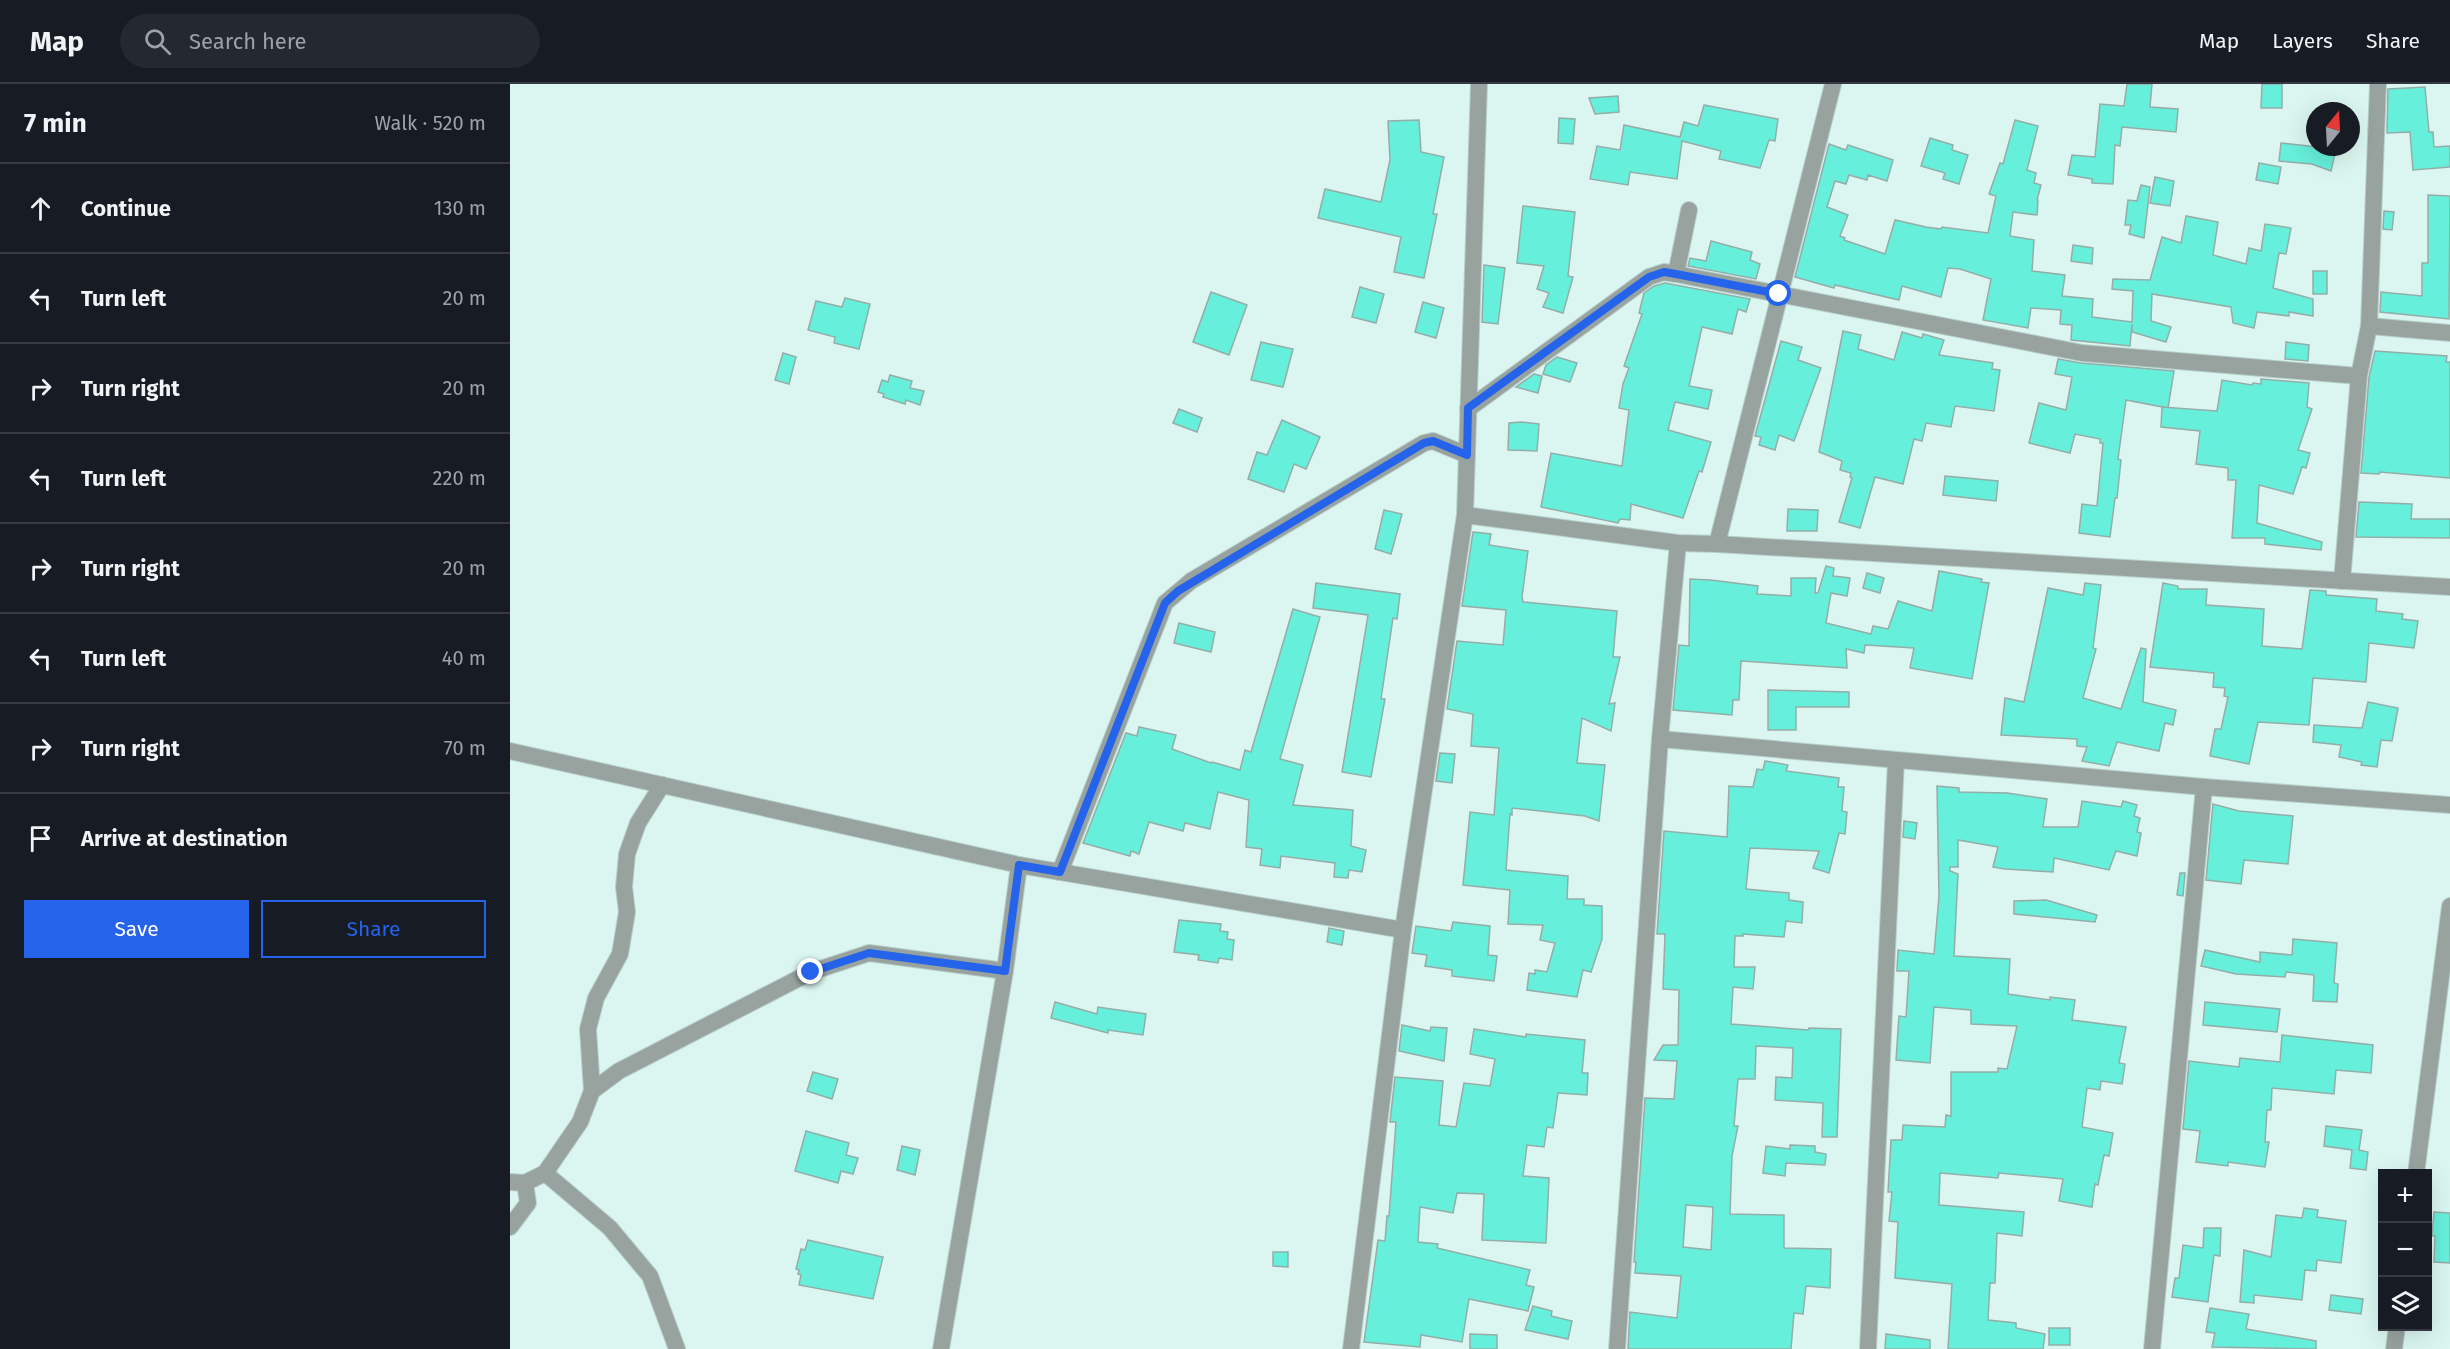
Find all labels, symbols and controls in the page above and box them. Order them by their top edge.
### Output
search box [120,14,540,68]
text: Map [30,25,84,58]
icon: search [141,25,174,58]
text: Search here [189,28,307,55]
text: Map [2199,28,2239,54]
text: Layers [2272,28,2333,54]
text: Share [2366,28,2420,54]
north arrow [2306,102,2360,156]
text: 7 min [24,108,87,139]
text: Walk · 520 m [375,111,486,135]
icon: ahead [24,192,57,225]
text: Continue [81,195,171,222]
text: 130 m [434,196,486,220]
route start [1765,280,1791,306]
icon: left [24,282,57,315]
text: Turn left [81,285,166,312]
text: 20 m [443,286,486,310]
icon: right [24,372,57,405]
text: Turn right [81,375,180,402]
text: 20 m [443,376,486,400]
icon: left [24,462,57,495]
text: Turn left [81,465,166,492]
text: 220 m [433,466,486,490]
icon: right [24,552,57,585]
text: Turn right [81,555,180,582]
text: 20 m [443,556,486,580]
icon: left [24,642,57,675]
text: Turn left [81,645,166,672]
text: 40 m [442,646,486,670]
icon: right [24,732,57,765]
text: Turn right [81,735,180,762]
text: 70 m [444,736,486,760]
icon: arrive [24,822,57,855]
text: Arrive at destination [81,825,288,852]
button: Save [24,900,249,958]
button: Share [261,900,486,958]
route end [797,958,823,984]
map controls [2378,1169,2432,1331]
button: + [2378,1169,2432,1223]
button: − [2378,1223,2432,1277]
button: layers [2378,1277,2432,1331]

